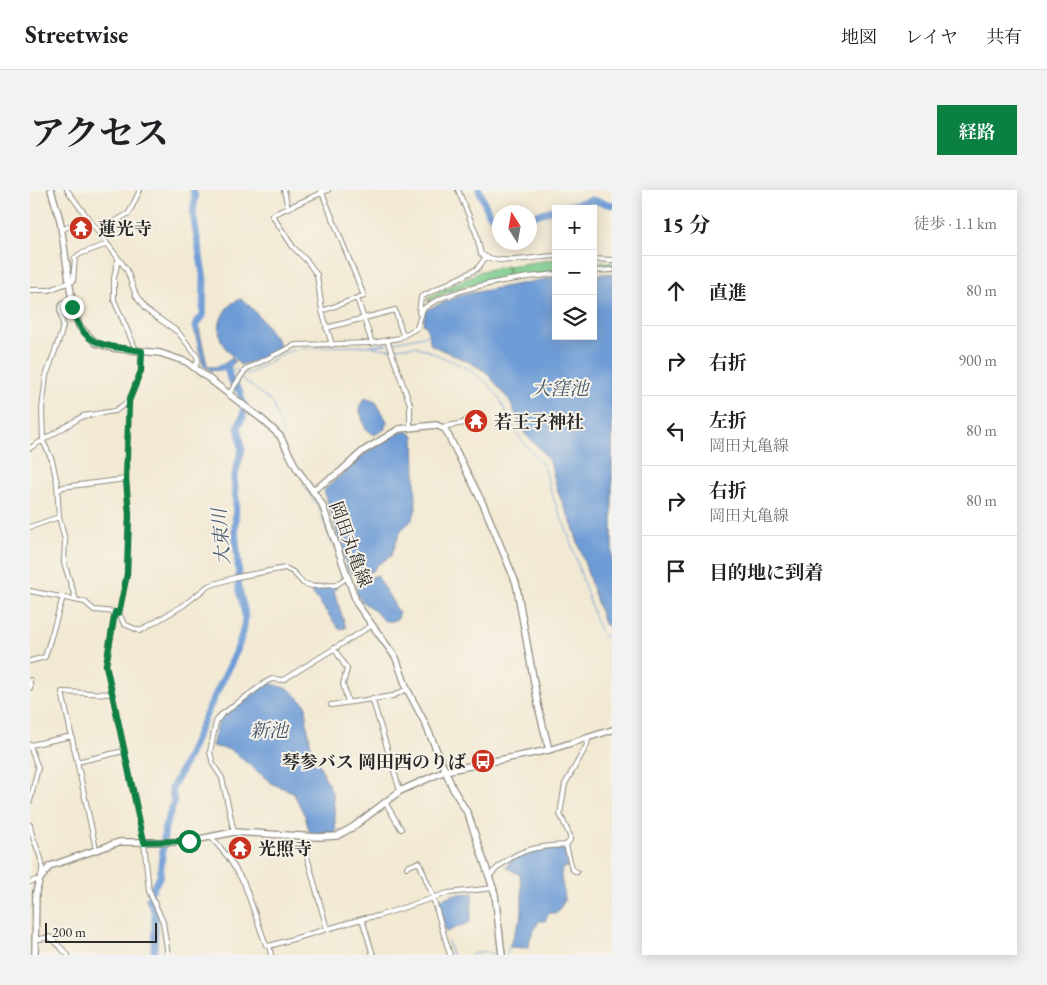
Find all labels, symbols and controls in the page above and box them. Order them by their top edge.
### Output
text: Streetwise [25,19,128,50]
text: 地図 [841,25,877,48]
text: レイヤ [905,25,958,48]
text: 共有 [986,25,1022,48]
button: 経路 [937,105,1017,155]
text: アクセス [30,110,169,155]
north arrow [492,205,537,250]
map controls [552,205,597,340]
button: + [552,205,597,250]
text: 15 分 [662,211,710,238]
text: 徒歩 · 1.1 km [913,213,997,234]
temple icon: 蓮光寺 [68,215,94,241]
place label: 蓮光寺 [98,217,152,240]
button: − [552,250,597,295]
icon: ahead [662,277,690,305]
text: 直進 [709,280,747,305]
text: 80 m [966,280,997,301]
button: layers [552,295,597,340]
route end [61,296,84,319]
icon: right [662,347,690,375]
text: 右折 [709,350,747,375]
text: 900 m [958,350,997,371]
water label: 大窪池 [531,376,590,401]
temple icon: 若王子神社 [463,408,489,434]
text: 左折 [709,408,747,433]
place label: 若王子神社 [494,410,584,433]
icon: left [662,417,690,445]
text: 80 m [966,420,997,441]
text: 岡田丸亀線 [709,435,789,456]
text: 右折 [709,478,747,503]
icon: right [662,487,690,515]
text: 80 m [966,490,997,511]
street label: 岡田丸亀線 [325,498,377,590]
text: 岡田丸亀線 [709,505,789,526]
water label: 大束川 [206,506,235,566]
icon: arrive [662,557,690,585]
text: 目的地に到着 [709,560,823,585]
water label: 新池 [250,718,290,743]
bus stop icon: 琴参バス 岡田西のりば [470,748,496,774]
place label: 琴参バス 岡田西のりば [282,750,466,773]
route start [178,830,201,853]
temple icon: 光照寺 [227,835,253,861]
place label: 光照寺 [258,837,312,860]
scale bar [45,920,158,943]
text: 200 m [52,923,86,941]

